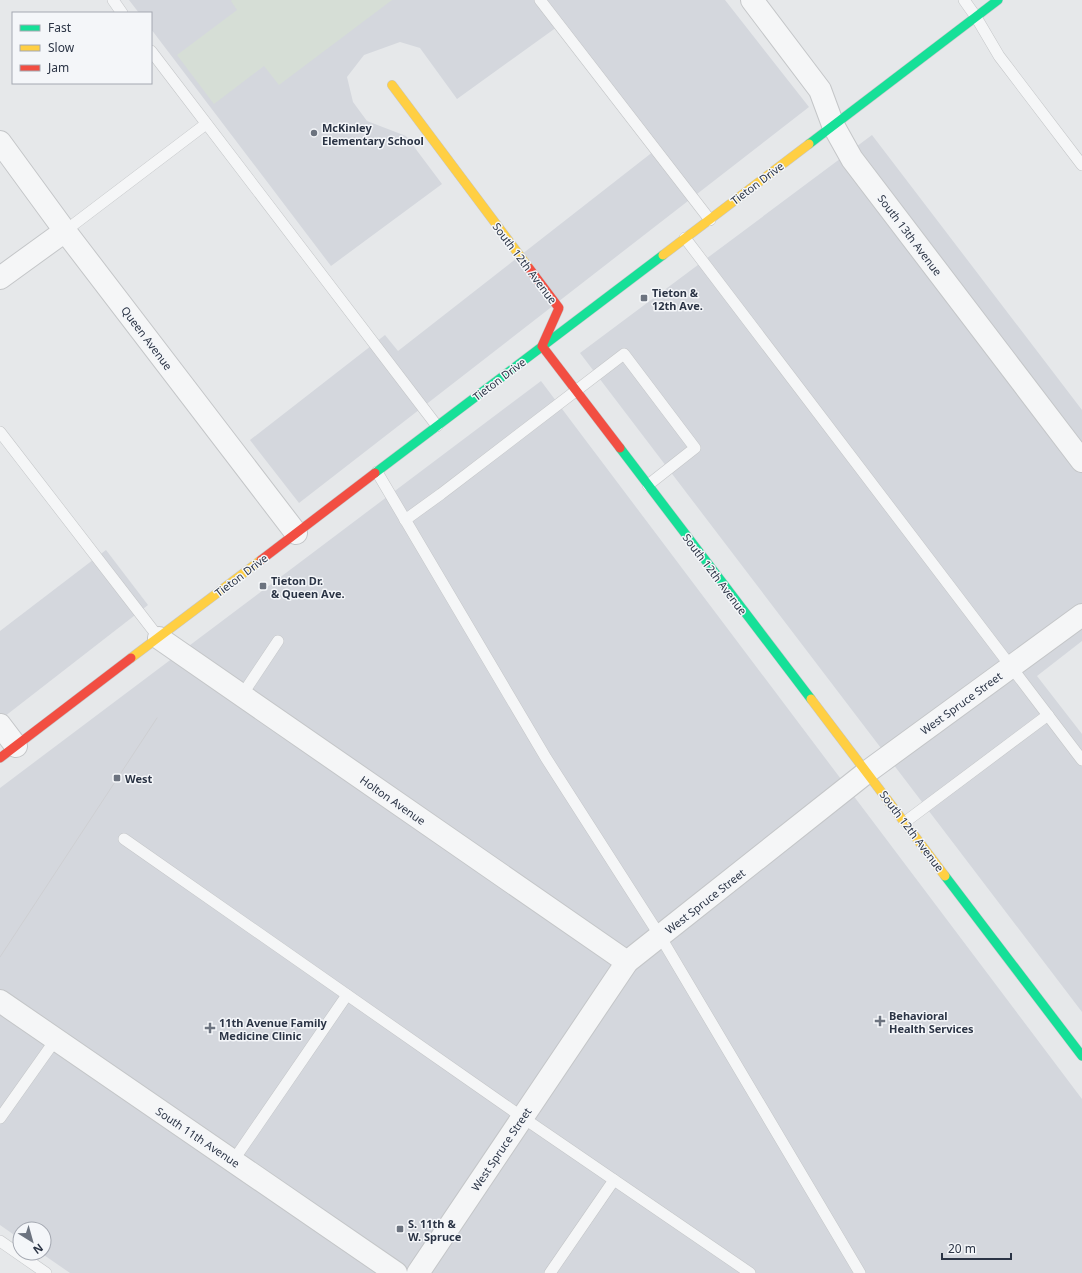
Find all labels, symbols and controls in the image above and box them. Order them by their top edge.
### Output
legend [12,12,152,84]
text: Fast [48,19,72,36]
text: Slow [48,39,75,56]
text: Jam [47,59,69,76]
place label: McKinley Elementary School [322,120,424,148]
marker: McKinley Elementary School [309,128,319,138]
street label: Tieton Drive [727,158,787,208]
street label: South 13th Avenue [875,191,945,279]
street label: South 12th Avenue [490,219,560,307]
place label: Tieton & 12th Ave. [652,285,703,313]
marker: Tieton & 12th Ave. [639,293,649,303]
street label: Queen Avenue [118,303,176,373]
street label: Tieton Drive [469,354,529,404]
street label: South 12th Avenue [680,530,750,618]
street label: Tieton Drive [211,550,271,600]
place label: Tieton Dr. & Queen Ave. [271,573,345,601]
marker: Tieton Dr. & Queen Ave. [258,581,268,591]
street label: West Spruce Street [917,668,1005,738]
place label: West [125,771,153,786]
street label: Holton Avenue [357,772,429,828]
marker: West [112,773,122,783]
street label: South 12th Avenue [877,787,947,875]
street label: West Spruce Street [662,865,748,937]
place label: Behavioral Health Services [889,1008,974,1036]
place label: 11th Avenue Family Medicine Clinic [219,1015,327,1043]
marker: Behavioral Health Services [874,1015,886,1027]
marker: 11th Avenue Family Medicine Clinic [204,1022,216,1034]
street label: South 11th Avenue [153,1103,243,1171]
street label: West Spruce Street [468,1104,534,1194]
place label: S. 11th & W. Spruce [408,1216,462,1244]
north arrow [12,1221,52,1261]
marker: S. 11th & W. Spruce [395,1224,405,1234]
scale bar [942,1235,1011,1261]
text: 20 m [948,1240,976,1257]
text: N [30,1241,46,1258]

